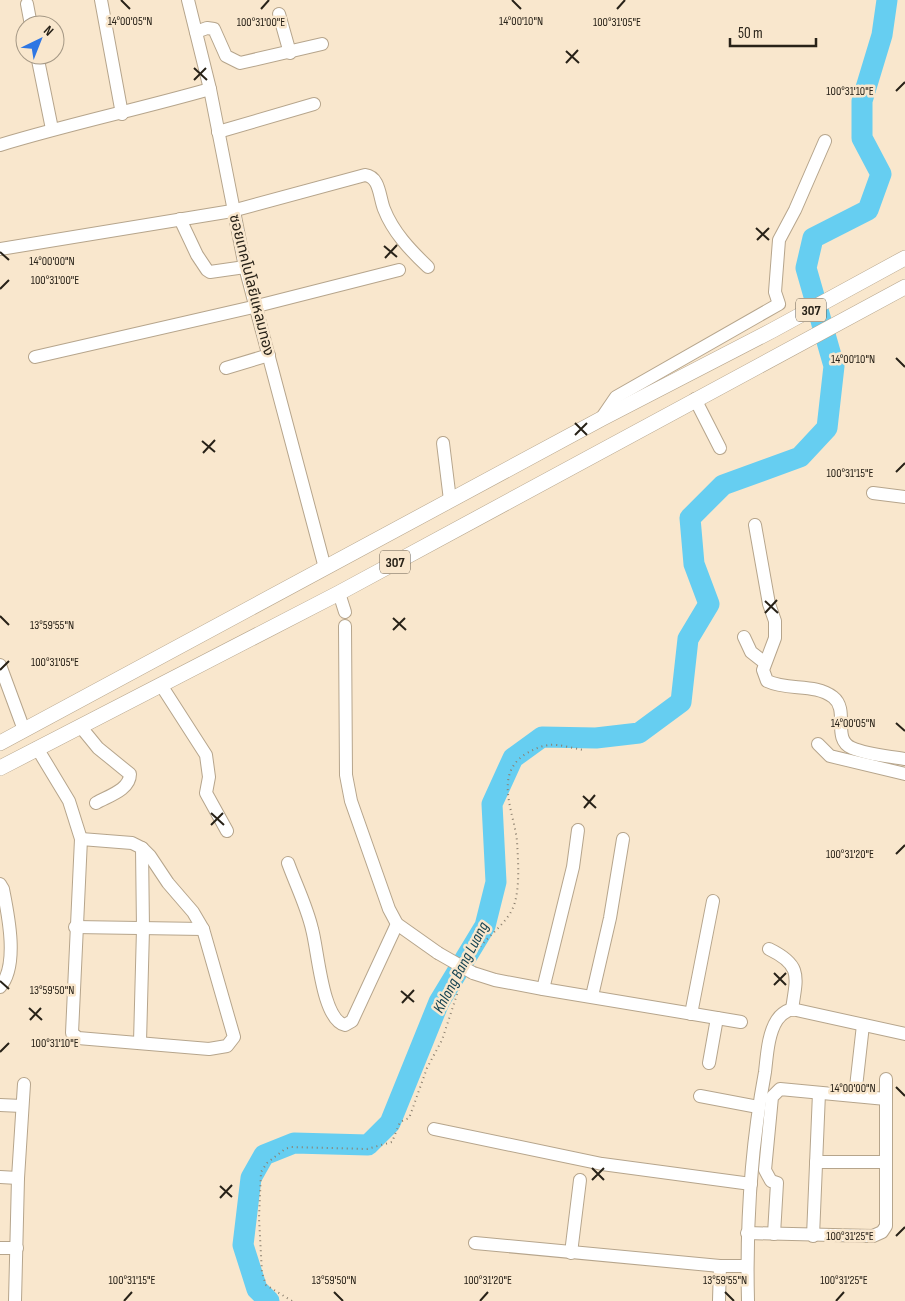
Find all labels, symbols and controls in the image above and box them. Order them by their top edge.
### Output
text: 14°00'05"N [108,14,152,29]
text: 14°00'10"N [499,14,543,29]
north arrow [15,15,65,65]
text: 100°31'00"E [237,15,285,30]
text: 100°31'05"E [593,15,641,30]
scale bar [730,15,816,47]
text: N [40,22,57,40]
text: 50 m [738,24,763,43]
text: 100°31'10"E [826,84,874,99]
street label: ซอยเทคโนโลยีแหลมทอง [225,212,278,358]
text: 14°00'00"N [29,254,75,269]
text: 100°31'00"E [31,273,79,288]
road number: 307 [796,298,826,322]
text: 14°00'10"N [831,352,875,367]
text: 100°31'15"E [827,466,873,481]
road number: 307 [380,550,410,574]
text: 13°59'55"N [30,618,74,633]
text: 100°31'05"E [31,655,79,670]
text: 14°00'05"N [831,716,875,731]
text: 100°31'20"E [826,847,874,862]
water label: Khlong Bang Luang [429,919,493,1016]
text: 13°59'50"N [30,983,74,998]
text: 100°31'10"E [31,1036,79,1051]
text: 14°00'00"N [830,1081,876,1096]
text: 100°31'25"E [826,1229,874,1244]
text: 100°31'15"E [109,1273,155,1288]
text: 13°59'50"N [312,1273,356,1288]
text: 100°31'20"E [464,1273,512,1288]
text: 13°59'55"N [703,1273,747,1288]
text: 100°31'25"E [820,1273,868,1288]

